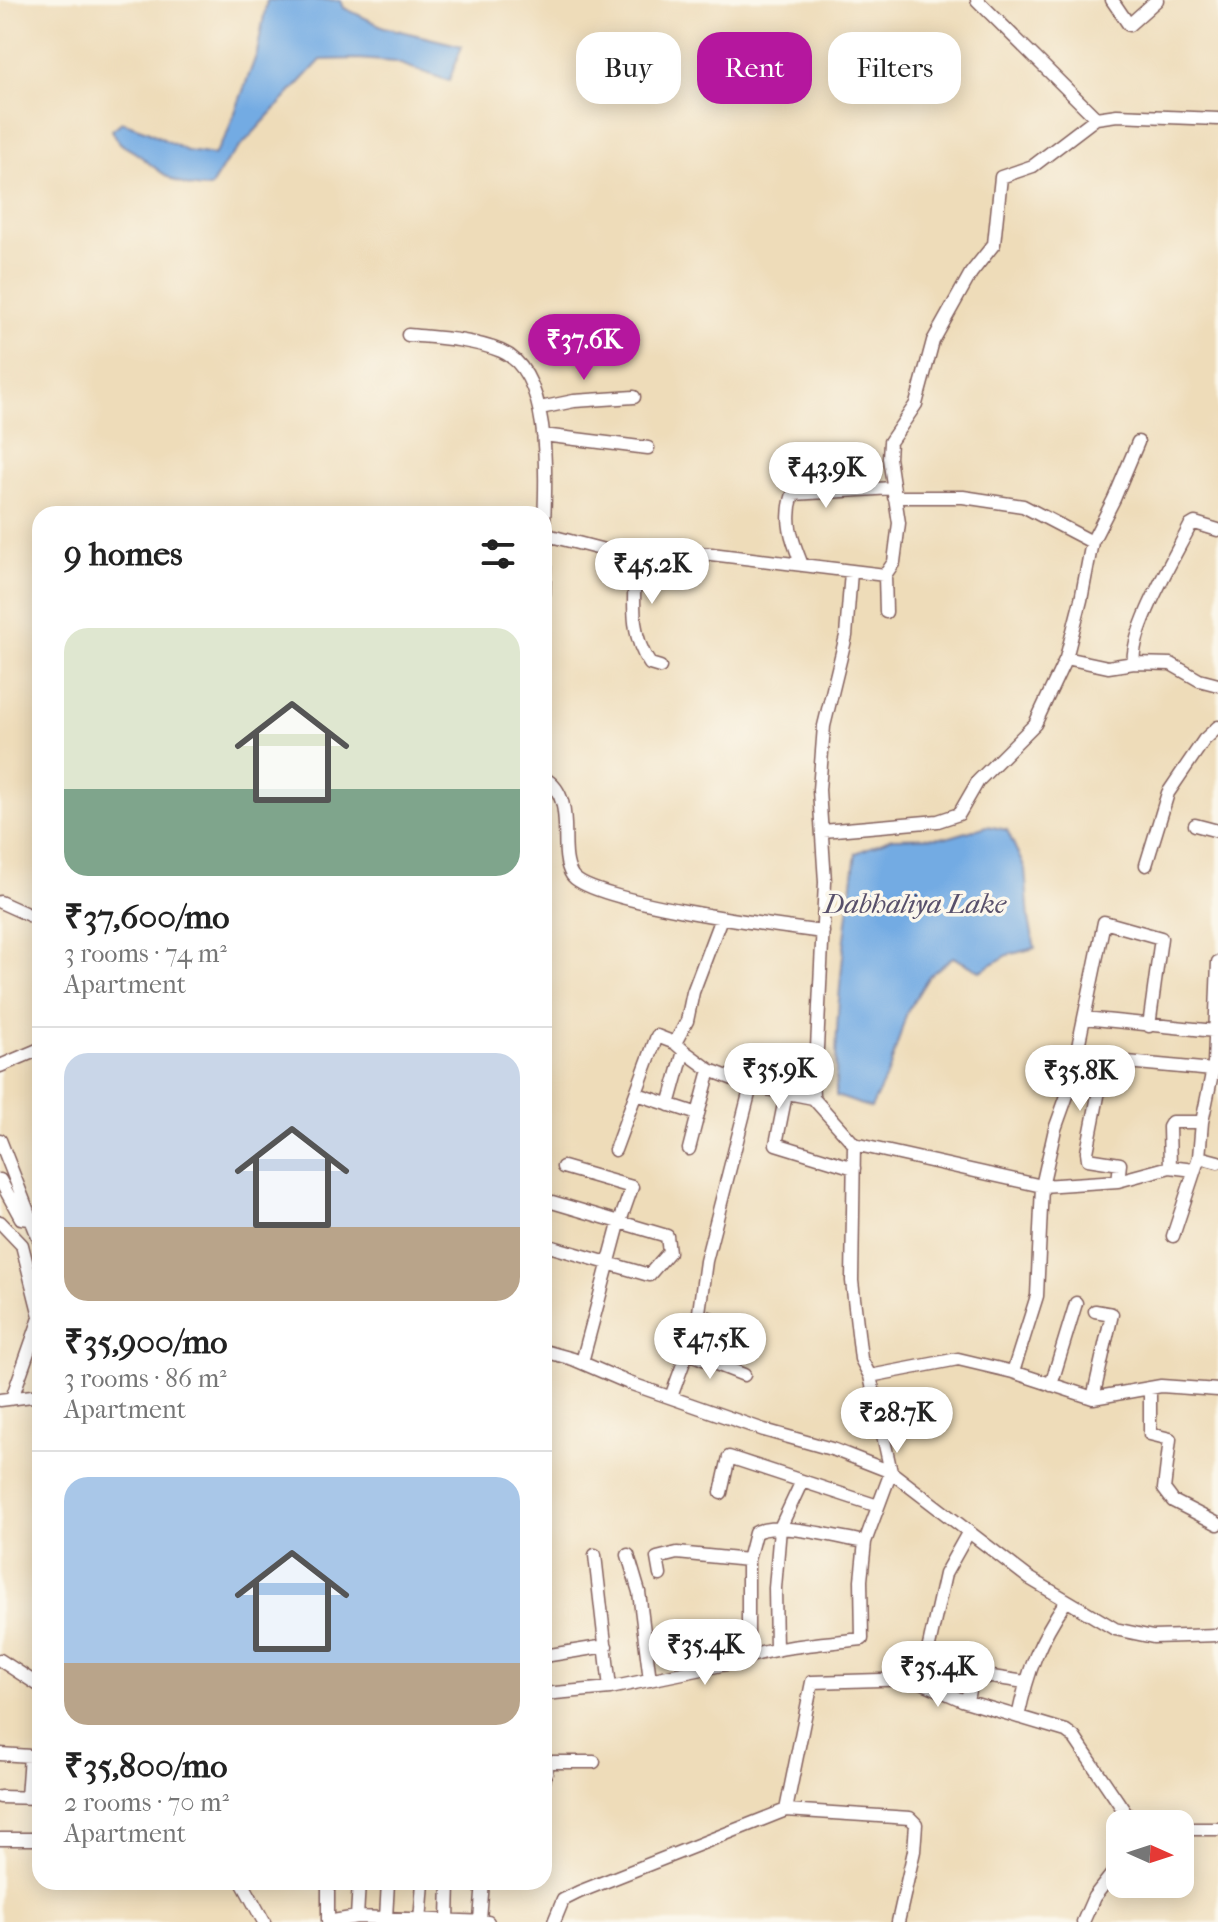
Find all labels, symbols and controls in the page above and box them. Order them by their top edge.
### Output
chip: Buy [576,32,681,104]
chip: Rent [697,32,812,104]
chip: Filters [828,32,961,104]
pin: ₹37.6K [519,314,649,382]
text: ₹37.6K [546,324,622,355]
pin: ₹43.9K [761,442,891,510]
text: ₹43.9K [787,452,865,483]
icon: filters [476,532,520,576]
text: 9 homes [64,534,183,574]
pin: ₹45.2K [587,538,717,606]
text: ₹45.2K [613,548,691,579]
icon: home [220,680,364,824]
water label: Dabhaliya Lake [822,887,1007,920]
text: ₹37,600/mo [64,897,230,937]
text: 3 rooms · 74 m² [64,938,227,969]
text: Apartment [64,969,186,1000]
pin: ₹35.9K [714,1043,844,1111]
pin: ₹35.8K [1015,1045,1145,1113]
text: ₹35.9K [742,1053,816,1084]
text: ₹35.8K [1043,1055,1117,1086]
icon: home [220,1105,364,1249]
pin: ₹47.5K [645,1313,775,1381]
text: ₹35,900/mo [64,1322,228,1362]
text: ₹47.5K [672,1323,748,1354]
text: 3 rooms · 86 m² [64,1363,227,1394]
pin: ₹28.7K [832,1387,962,1455]
text: Apartment [64,1394,186,1425]
text: ₹28.7K [859,1397,935,1428]
icon: home [220,1529,364,1673]
pin: ₹35.4K [640,1619,770,1687]
text: ₹35.4K [667,1629,743,1660]
pin: ₹35.4K [873,1641,1003,1709]
text: ₹35.4K [900,1651,976,1682]
text: ₹35,800/mo [64,1746,227,1786]
text: 2 rooms · 70 m² [64,1787,229,1818]
north arrow [1106,1810,1194,1898]
map controls [1106,1810,1194,1898]
text: Apartment [64,1818,186,1849]

